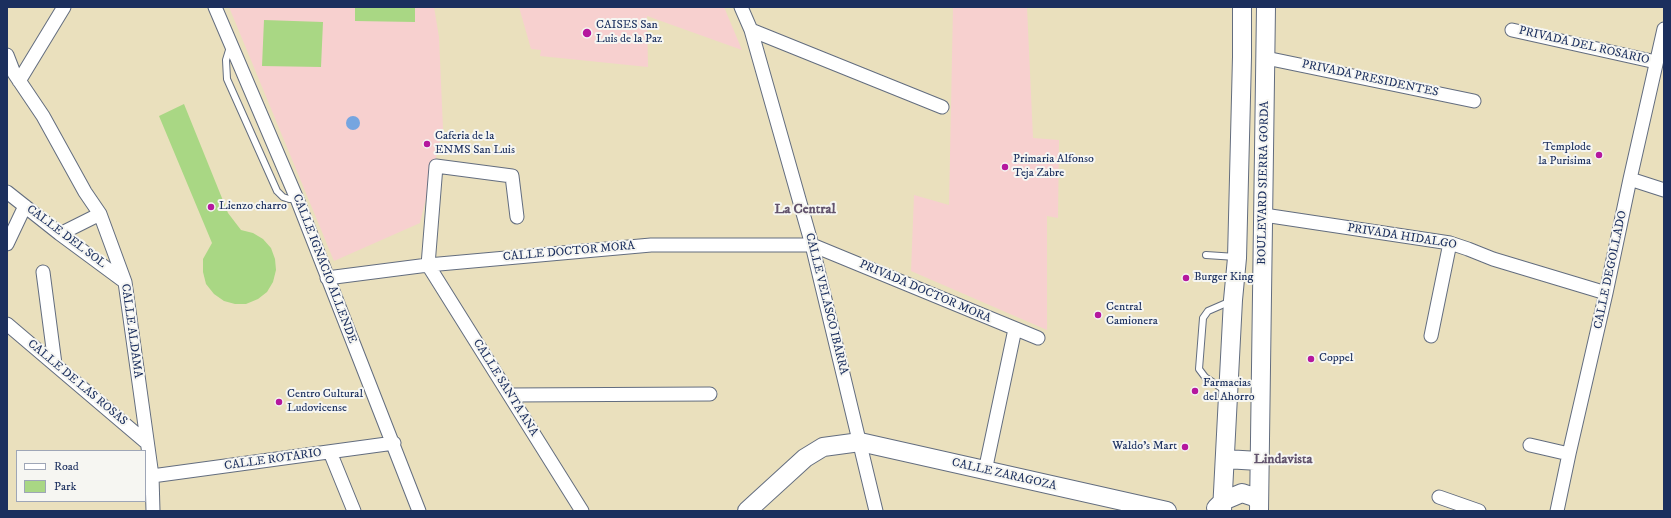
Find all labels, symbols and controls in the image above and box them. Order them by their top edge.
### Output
place label: CAISES San Luis de la Paz [596,19,662,47]
street label: PRIVADA DEL ROSARIO [1517,24,1651,68]
marker: CAISES San Luis de la Paz [581,27,593,39]
street label: PRIVADA PRESIDENTES [1300,57,1440,101]
street label: BOULEVARD SIERRA GORDA [1255,101,1273,265]
place label: Caferia de la ENMS San Luis [435,130,515,158]
marker: Caferia de la ENMS San Luis [422,139,432,149]
place label: Templode la Purisima [1538,141,1591,169]
marker: Templode la Purisima [1594,150,1604,160]
place label: Primaria Alfonso Teja Zabre [1013,153,1094,181]
marker: Primaria Alfonso Teja Zabre [1000,162,1010,172]
street label: CALLE IGNACIO ALLENDE [289,192,359,346]
place label: Lienzo charro [219,200,287,214]
street label: CALLE DEL SOL [23,202,109,272]
marker: Lienzo charro [206,202,216,212]
district label: La Central [774,202,836,218]
street label: CALLE DEGOLLADO [1591,210,1631,330]
street label: PRIVADA HIDALGO [1346,221,1458,253]
street label: CALLE VELASCO IBARRA [801,232,851,376]
street label: CALLE DOCTOR MORA [502,239,636,265]
street label: PRIVADA DOCTOR MORA [857,258,993,326]
place label: Burger King [1194,271,1253,285]
marker: Burger King [1181,273,1191,283]
street label: CALLE ALDAMA [117,283,145,379]
place label: Central Camionera [1106,301,1158,329]
marker: Central Camionera [1093,310,1103,320]
street label: CALLE DE LAS ROSAS [24,337,130,429]
street label: CALLE SANTA ANA [469,337,541,439]
place label: Coppel [1319,352,1353,366]
marker: Coppel [1306,354,1316,364]
place label: Farmacias del Ahorro [1203,377,1255,405]
marker: Farmacias del Ahorro [1190,386,1200,396]
place label: Centro Cultural Ludovicense [287,388,363,416]
marker: Centro Cultural Ludovicense [274,397,284,407]
place label: Waldo's Mart [1112,440,1177,454]
marker: Waldo's Mart [1180,442,1190,452]
street label: CALLE ROTARIO [223,446,323,474]
legend [16,450,146,502]
district label: Lindavista [1254,452,1312,468]
street label: CALLE ZARAGOZA [950,456,1058,494]
text: Road [54,459,79,474]
text: Park [54,479,76,494]

